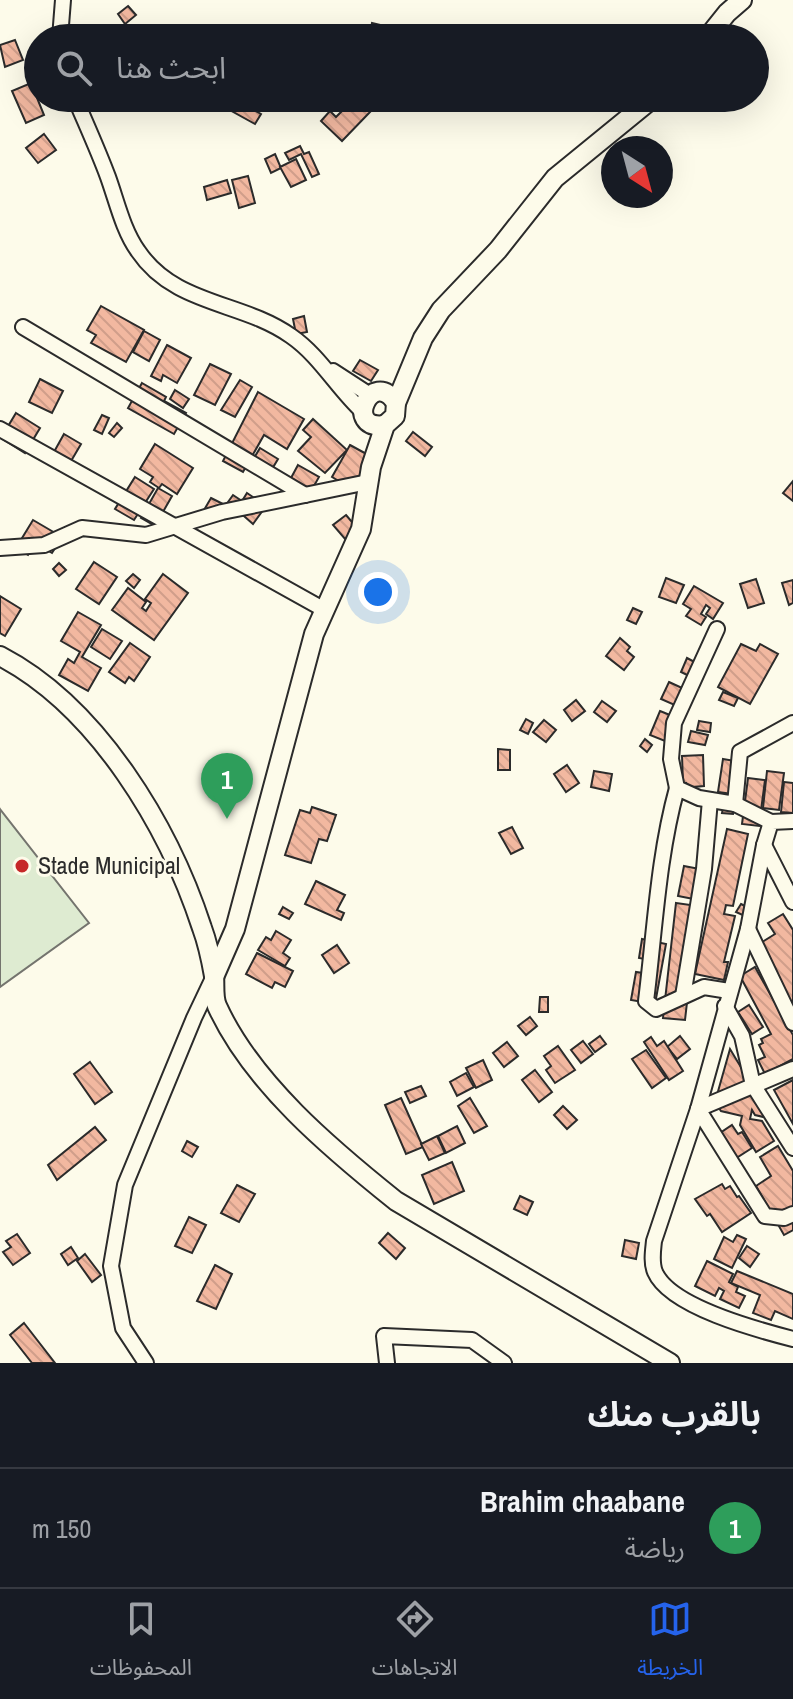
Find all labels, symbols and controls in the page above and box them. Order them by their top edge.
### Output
search box [24,24,769,112]
icon: search [52,46,96,90]
text: ابحث هنا [116,47,226,87]
north arrow [601,136,673,208]
your location [358,572,398,612]
pin: 1 [201,753,253,819]
place label: Stade Municipal [38,849,180,881]
marker: Stade Municipal [13,857,31,875]
text: بالقرب منك [587,1391,761,1437]
text: Brahim chaabane [480,1481,685,1521]
text: 150 m [32,1511,91,1546]
text: 1 [729,1511,741,1546]
text: رياضة [625,1530,685,1565]
tab: المحفوظات [90,1597,192,1691]
tab: الاتجاهات [372,1597,458,1691]
tab: الخريطة [637,1597,703,1691]

